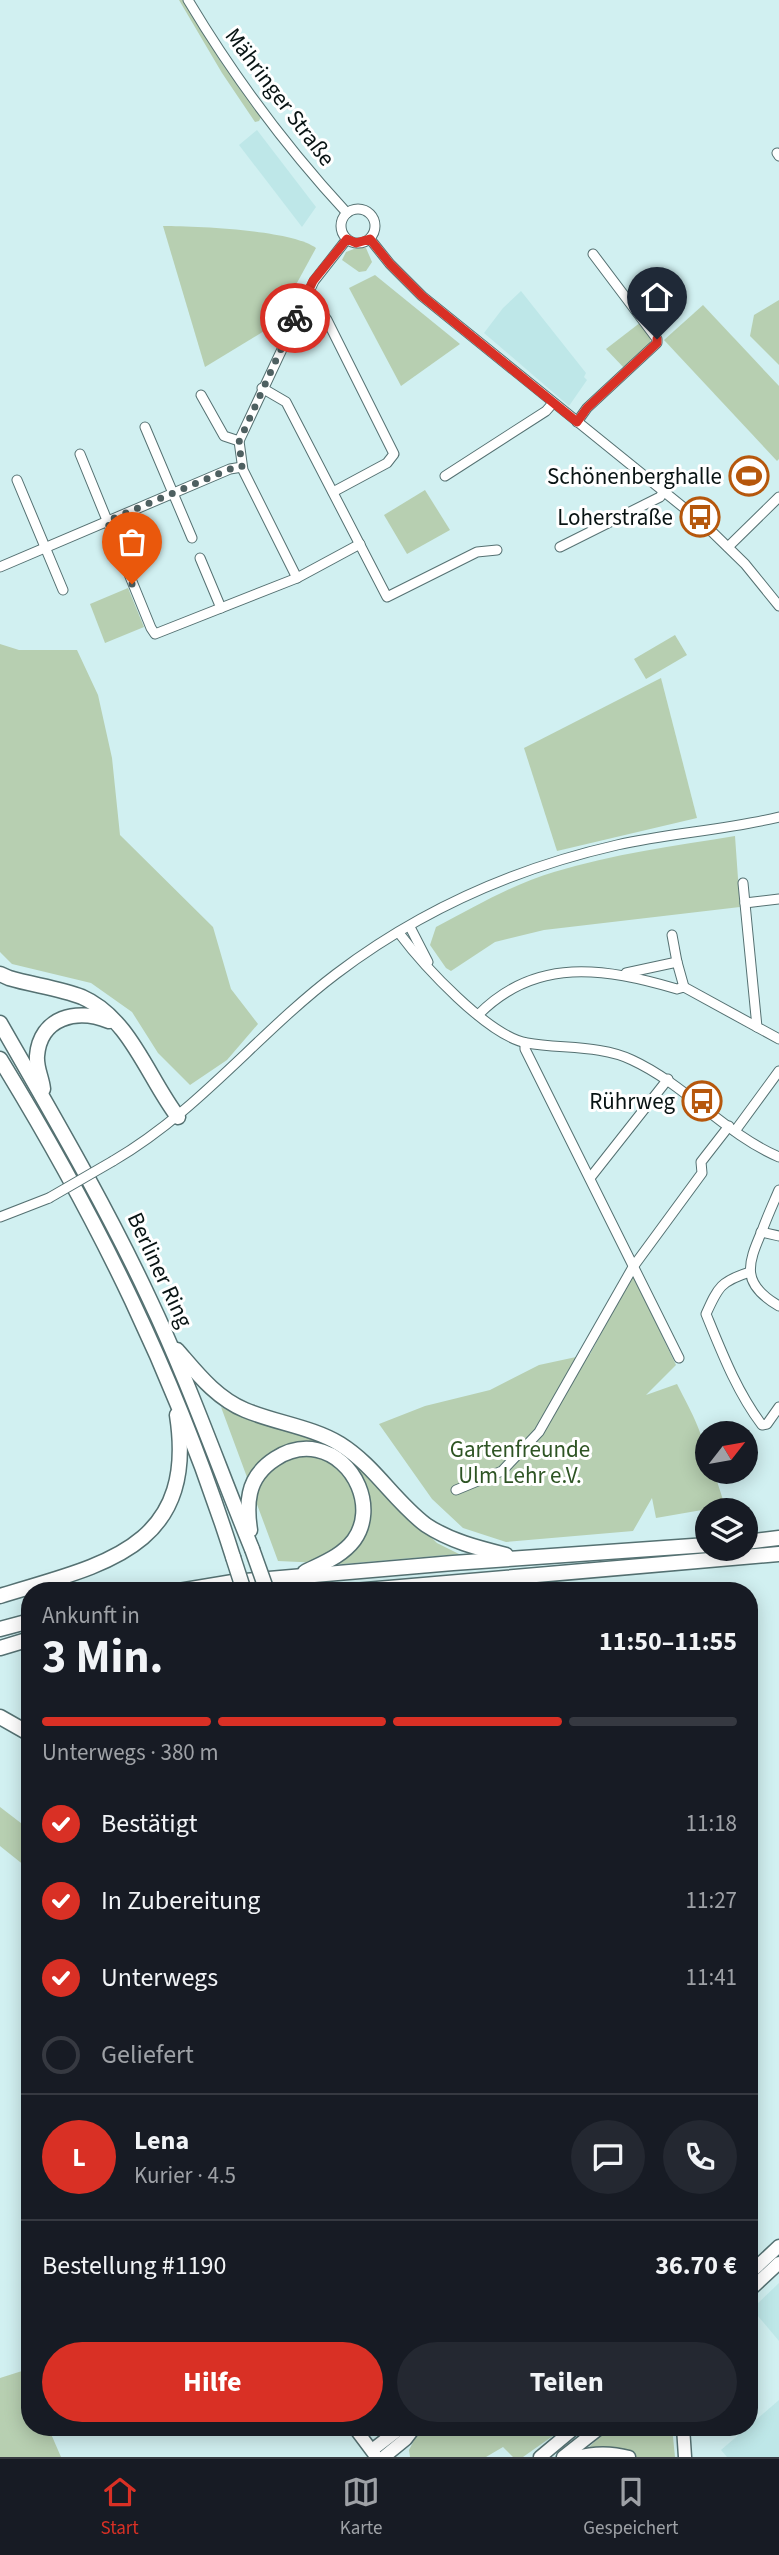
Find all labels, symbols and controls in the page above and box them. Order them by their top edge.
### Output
street label: Mähringer Straße [217,21,343,173]
pin [627,267,687,339]
icon: home [638,278,676,316]
courier [260,283,330,353]
icon: bike [276,299,314,337]
sports icon: Schönenberghalle [728,455,770,497]
place label: Schönenberghalle [547,460,722,493]
bus stop icon: Loherstraße [679,496,721,538]
place label: Loherstraße [557,501,673,534]
pin [102,512,162,584]
icon: bag [113,523,151,561]
bus stop icon: Rührweg [681,1080,723,1122]
place label: Rührweg [589,1085,675,1118]
street label: Berliner Ring [119,1207,201,1333]
north arrow [695,1421,758,1484]
map controls [695,1421,758,1561]
park label: Gartenfreunde Ulm Lehr e.V. [450,1433,590,1492]
button: layers [695,1498,758,1561]
text: Ankunft in [42,1599,140,1632]
text: 11:50–11:55 [599,1623,737,1660]
text: 3 Min. [42,1625,163,1690]
text: Unterwegs · 380 m [42,1736,218,1769]
icon: check [42,1805,80,1843]
text: Bestätigt [101,1805,198,1842]
text: 11:18 [686,1807,737,1840]
icon: check [42,1882,80,1920]
text: In Zubereitung [101,1882,260,1919]
text: 11:27 [686,1884,737,1917]
icon: check [42,1959,80,1997]
text: Unterwegs [101,1959,218,1996]
text: 11:41 [686,1961,737,1994]
text: Geliefert [101,2036,194,2073]
button: chat [571,2120,645,2194]
button: phone [663,2120,737,2194]
text: Lena [134,2122,189,2159]
text: L [72,2139,86,2176]
text: Kurier · 4.5 [134,2159,236,2192]
text: Bestellung #1190 [42,2247,226,2284]
text: 36.70 € [655,2247,737,2284]
button: Hilfe [42,2342,383,2422]
button: Teilen [397,2342,737,2422]
tab: Start [100,2473,139,2542]
tab: Karte [340,2473,382,2542]
tab: Gespeichert [583,2473,679,2542]

